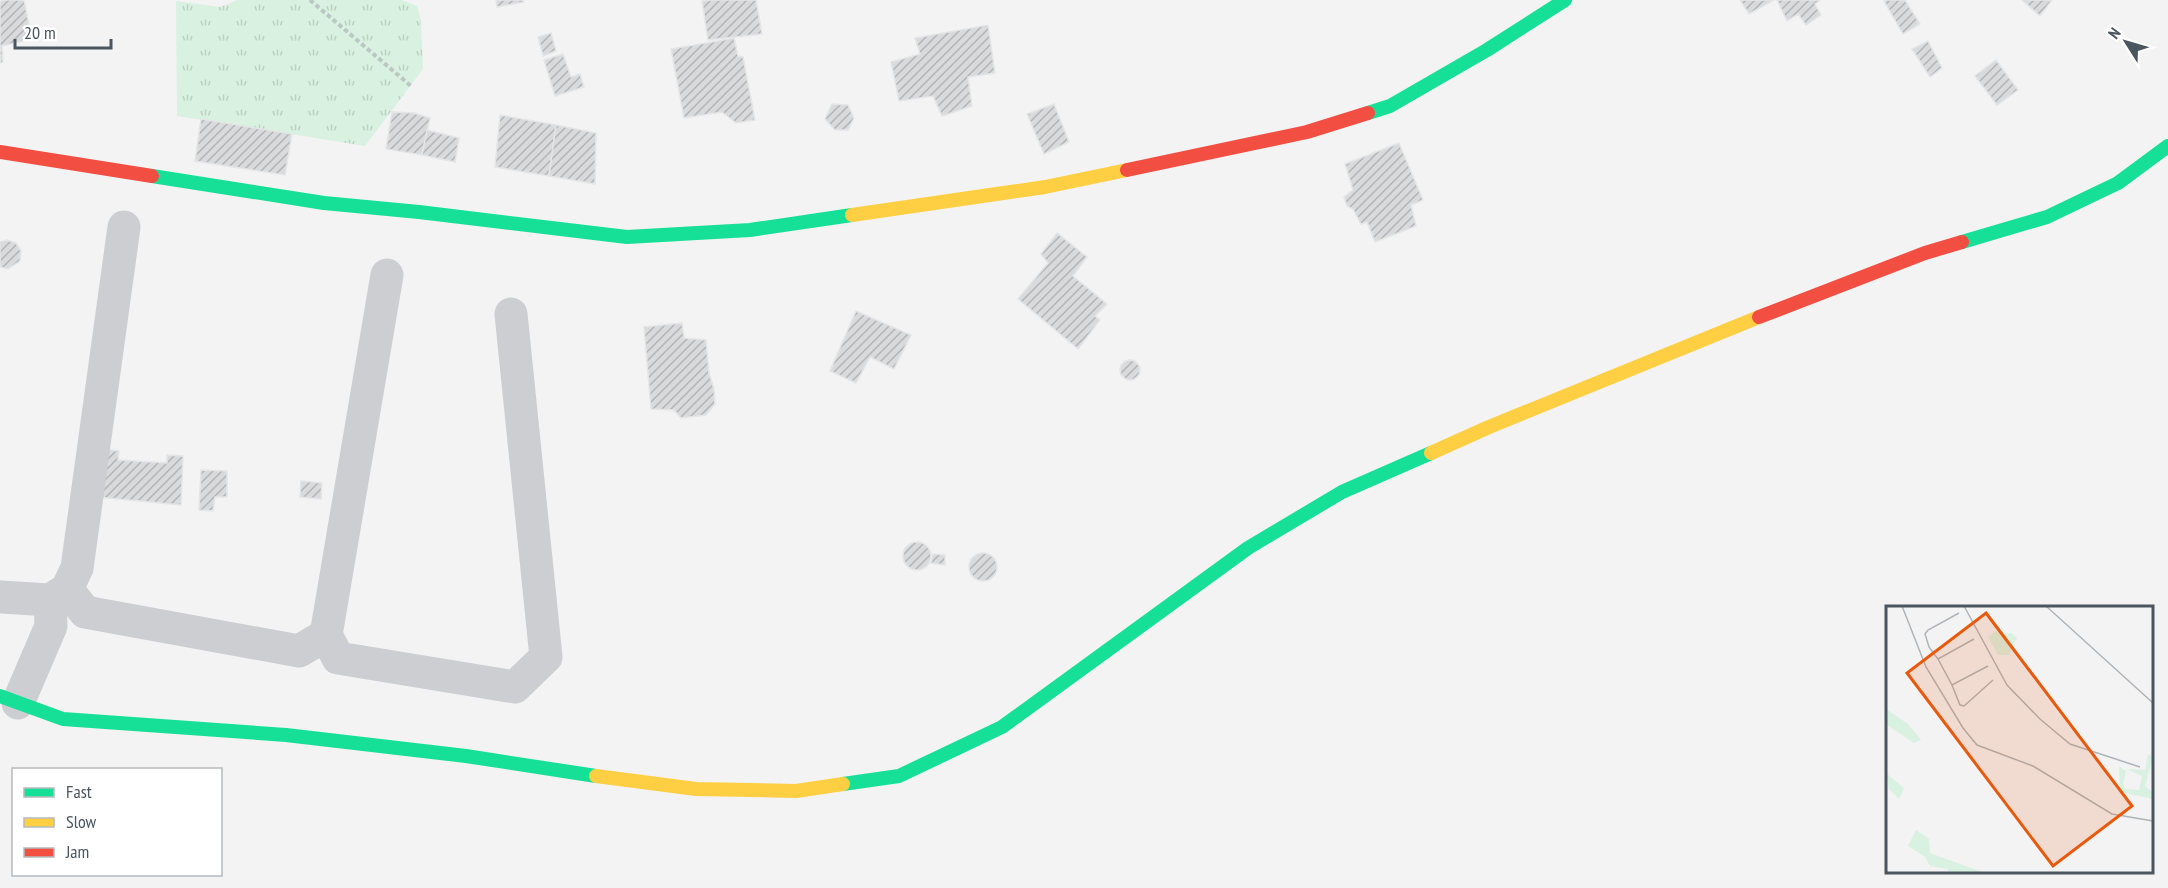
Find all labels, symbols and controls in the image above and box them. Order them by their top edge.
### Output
scale bar [15,12,111,50]
north arrow [2096,12,2156,72]
text: 20 m [24,21,56,44]
text: N [2103,24,2125,42]
inset map [1886,606,2153,873]
legend [12,768,222,876]
text: Fast [66,780,92,803]
text: Slow [66,810,97,833]
text: Jam [65,840,89,863]

